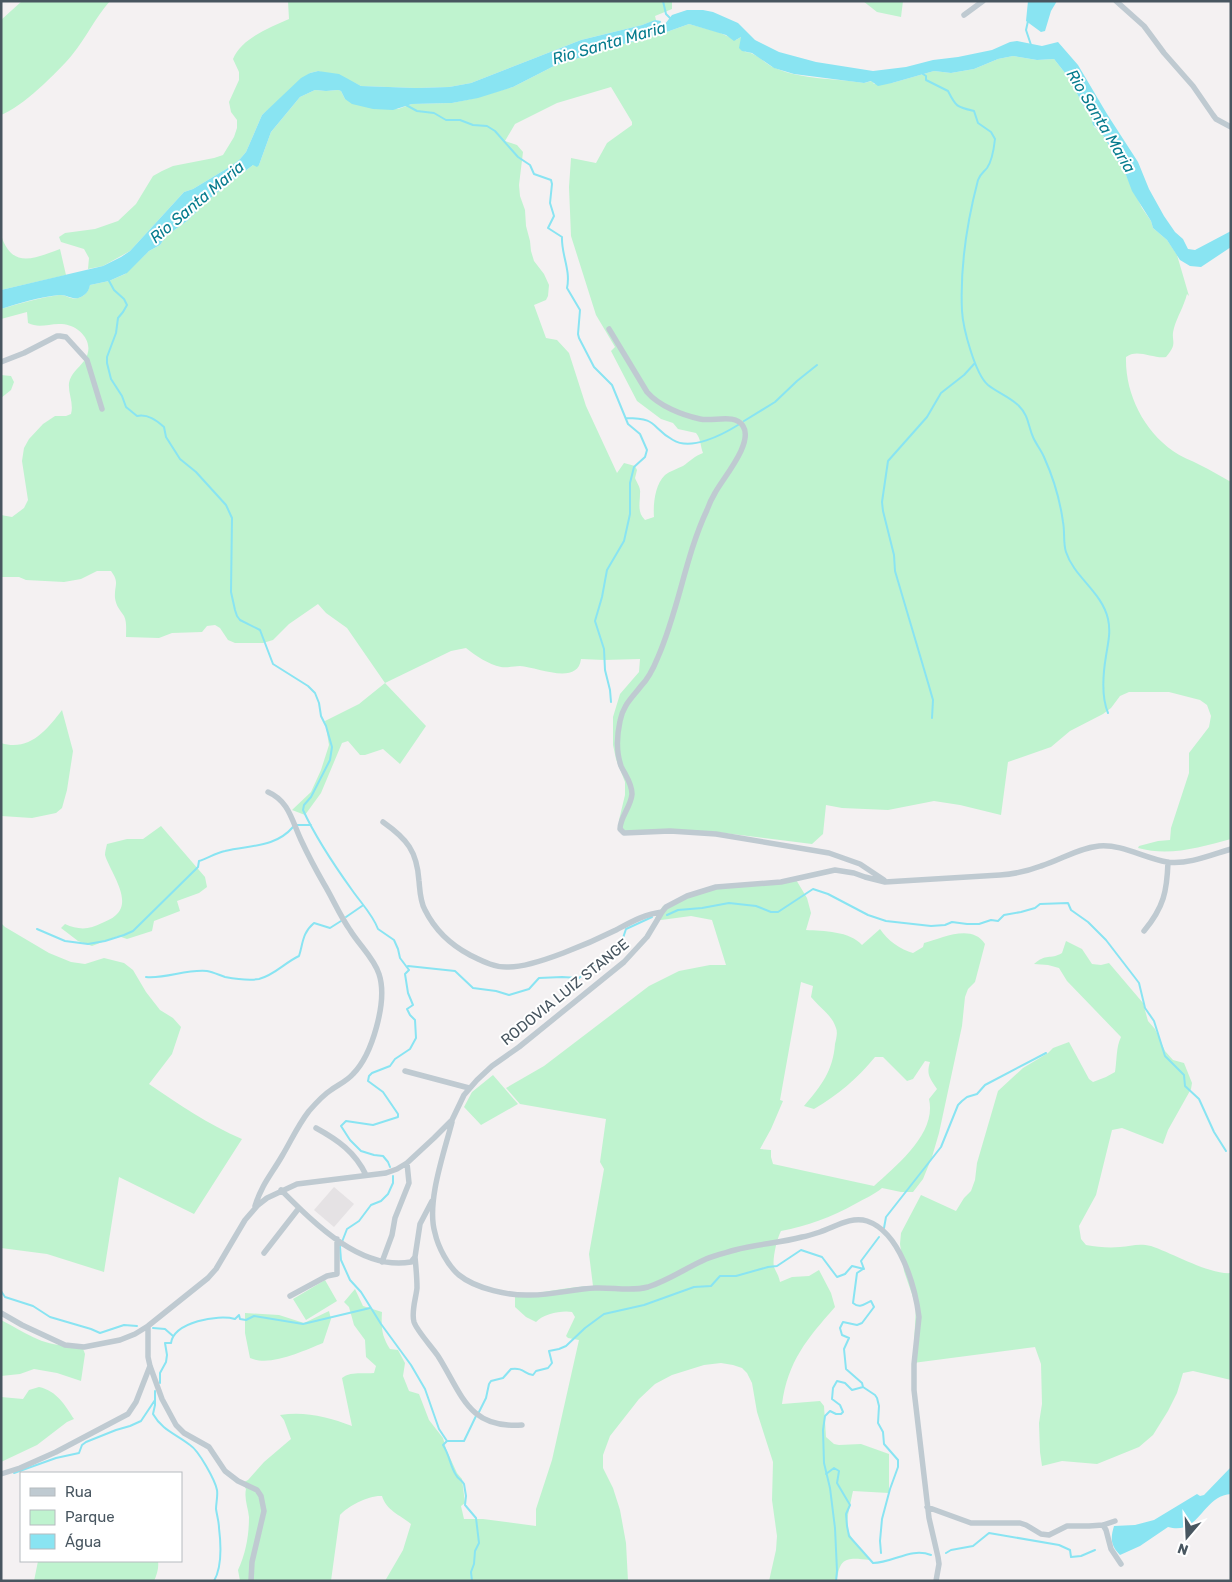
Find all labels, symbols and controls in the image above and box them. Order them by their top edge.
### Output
water label: Rio Santa Maria [550,18,668,68]
water label: Rio Santa Maria [1063,66,1139,176]
water label: Rio Santa Maria [146,157,248,247]
street label: RODOVIA LUIZ STANGE [497,935,633,1049]
legend [20,1472,182,1562]
text: Rua [65,1483,92,1501]
text: Parque [65,1508,115,1526]
north arrow [1162,1512,1212,1562]
text: Água [65,1533,101,1551]
text: N [1175,1539,1190,1558]

